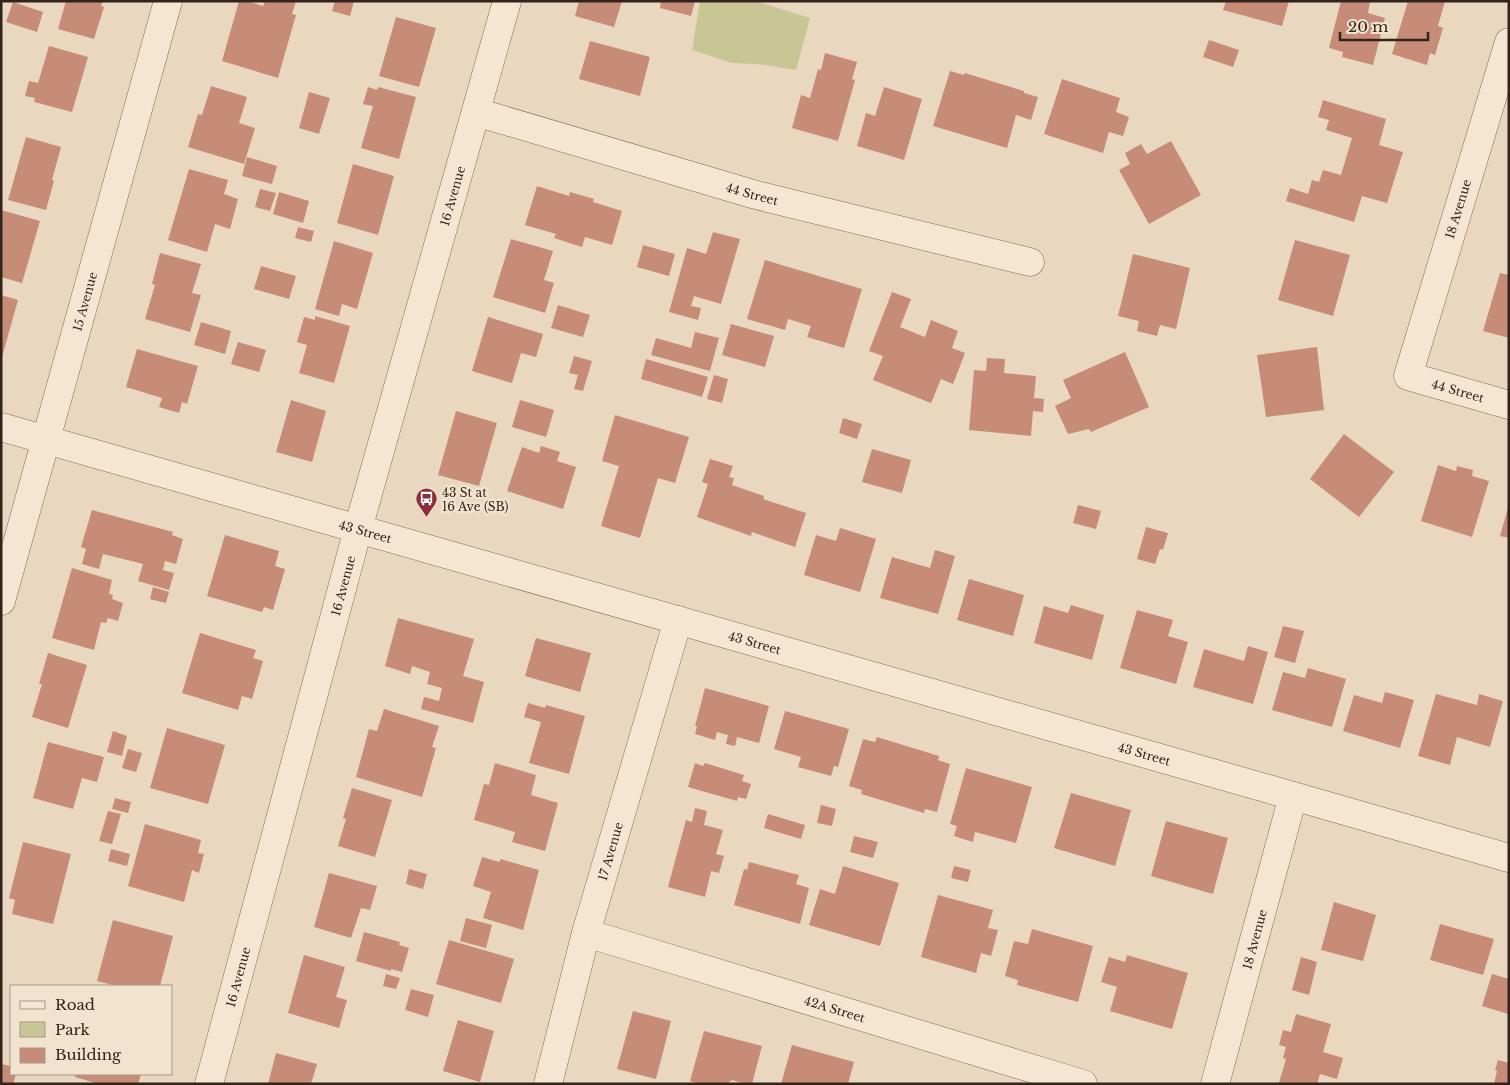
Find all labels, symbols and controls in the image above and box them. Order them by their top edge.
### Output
scale bar [1340,10,1428,42]
text: 20 m [1348,17,1388,36]
street label: 16 Avenue [436,164,468,227]
street label: 18 Avenue [1442,177,1474,241]
street label: 44 Street [724,179,780,208]
street label: 15 Avenue [69,270,100,333]
street label: 44 Street [1430,376,1486,405]
place label: 43 St at 16 Ave (SB) [442,485,509,514]
bus stop icon: 43 St at 16 Ave (SB) [414,487,438,518]
street label: 43 Street [337,516,394,546]
street label: 16 Avenue [328,554,358,617]
street label: 43 Street [727,628,783,657]
street label: 43 Street [1116,739,1173,768]
street label: 17 Avenue [594,820,626,882]
street label: 18 Avenue [1239,908,1270,971]
street label: 16 Avenue [223,945,253,1009]
legend [10,985,172,1075]
street label: 42A Street [803,992,867,1025]
text: Road [55,995,95,1014]
text: Park [55,1020,91,1039]
text: Building [55,1045,122,1064]

